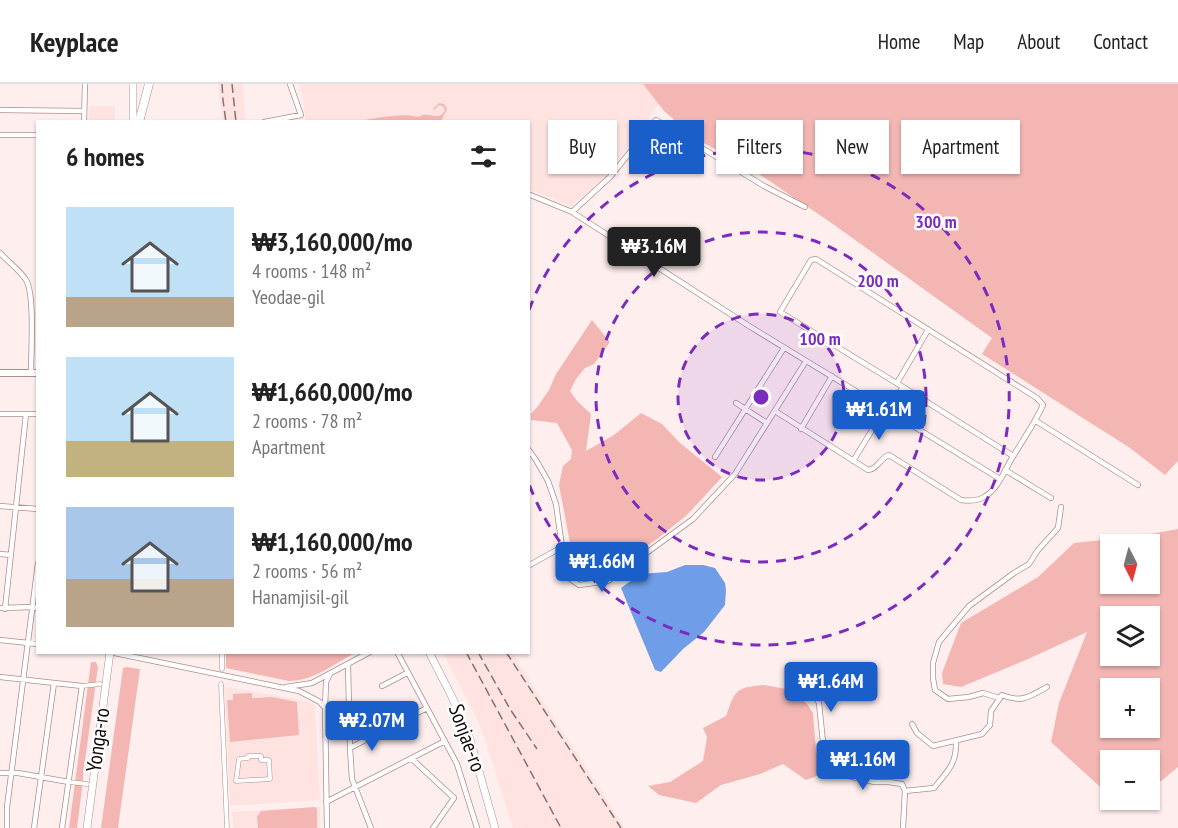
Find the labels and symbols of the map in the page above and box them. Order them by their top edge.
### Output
text: 300 m [915,210,957,233]
pin: ₩3.16M [605,227,703,278]
text: 200 m [857,269,899,292]
text: 100 m [799,327,841,350]
centre of rings [751,387,771,407]
pin: ₩1.61M [830,390,928,441]
north arrow [1100,534,1160,594]
pin: ₩1.66M [553,542,651,593]
pin: ₩1.64M [782,662,880,713]
street label: Sonjae-ro [443,700,492,775]
pin: ₩2.07M [323,701,421,752]
street label: Yonga-ro [80,706,115,774]
pin: ₩1.16M [814,740,912,791]

